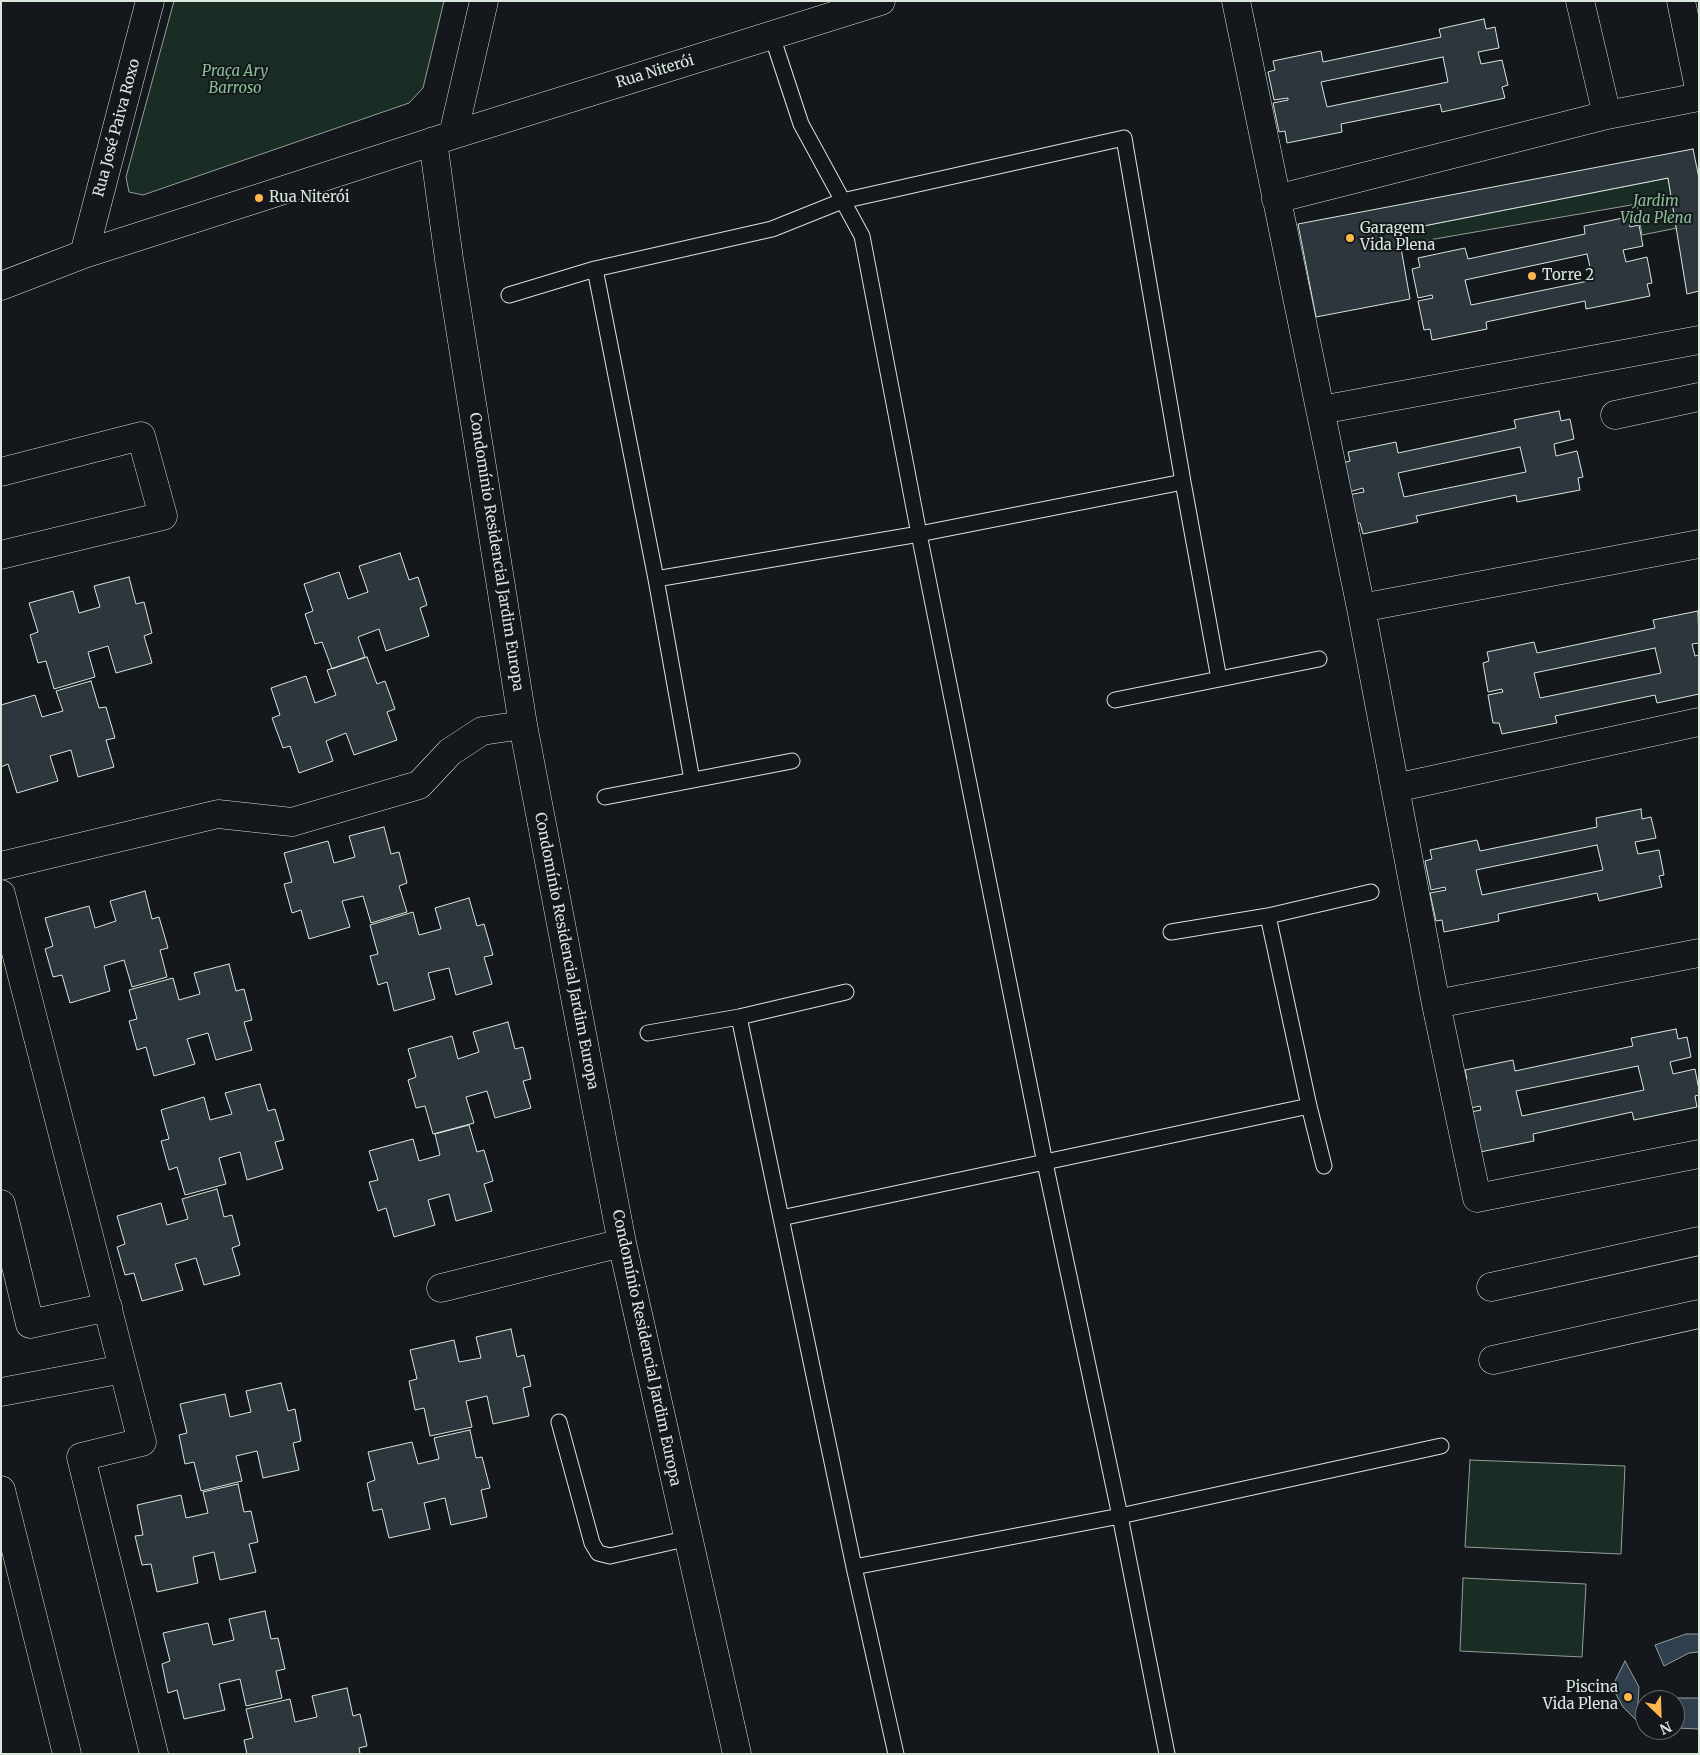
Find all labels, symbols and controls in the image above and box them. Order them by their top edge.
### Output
street label: Rua Niterói [614,52,696,92]
street label: Rua José Paiva Roxo [90,57,144,199]
park label: Praça Ary Barroso [202,63,268,98]
place label: Rua Niterói [269,189,350,207]
marker: Rua Niterói [253,192,265,204]
park label: Jardim Vida Plena [1620,193,1692,228]
place label: Garagem Vida Plena [1360,220,1435,255]
marker: Garagem Vida Plena [1344,232,1356,244]
place label: Torre 2 [1542,267,1594,285]
marker: Torre 2 [1526,270,1538,282]
street label: Condomínio Residencial Jardim Europa [465,411,527,693]
street label: Condomínio Residencial Jardim Europa [530,811,602,1091]
street label: Condomínio Residencial Jardim Europa [608,1208,684,1488]
place label: Piscina Vida Plena [1543,1679,1618,1714]
north arrow [1635,1690,1685,1740]
marker: Piscina Vida Plena [1622,1691,1634,1703]
text: N [1657,1717,1674,1738]

